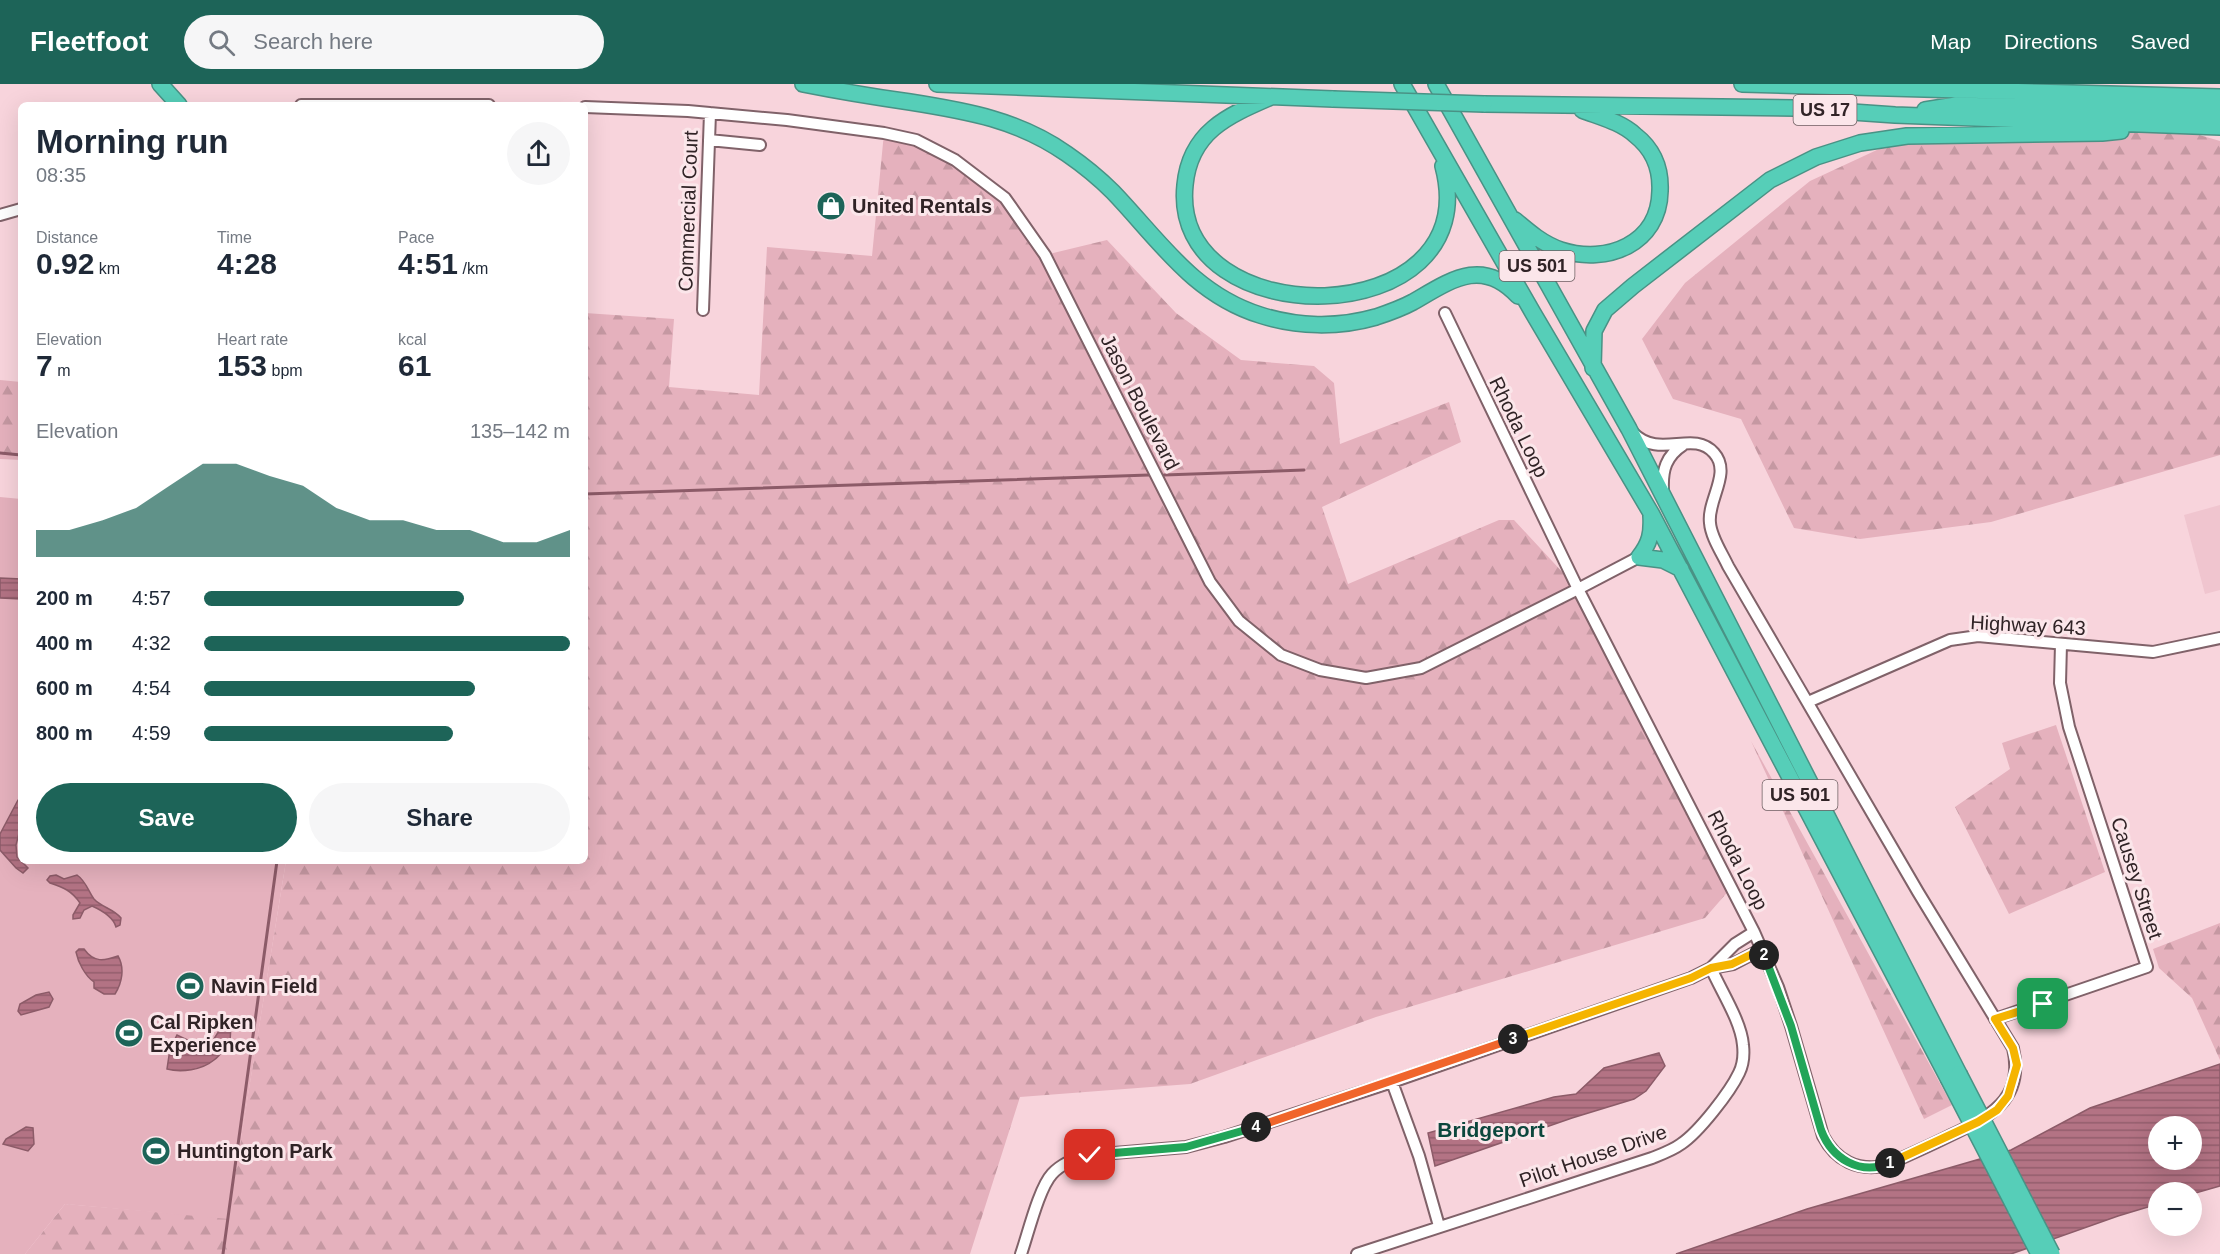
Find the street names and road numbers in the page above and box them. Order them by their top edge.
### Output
road number: US 17 [1794,95,1856,125]
street label: Commercial Court [674,130,702,292]
road number: US 501 [1500,251,1574,281]
street label: Jason Boulevard [1096,331,1184,473]
street label: Rhoda Loop [1485,373,1553,481]
street label: Highway 643 [1970,611,2086,639]
road number: US 501 [1762,780,1838,810]
street label: Rhoda Loop [1703,806,1773,914]
street label: Causey Street [2107,814,2167,942]
street label: Pilot House Drive [1516,1120,1670,1192]

